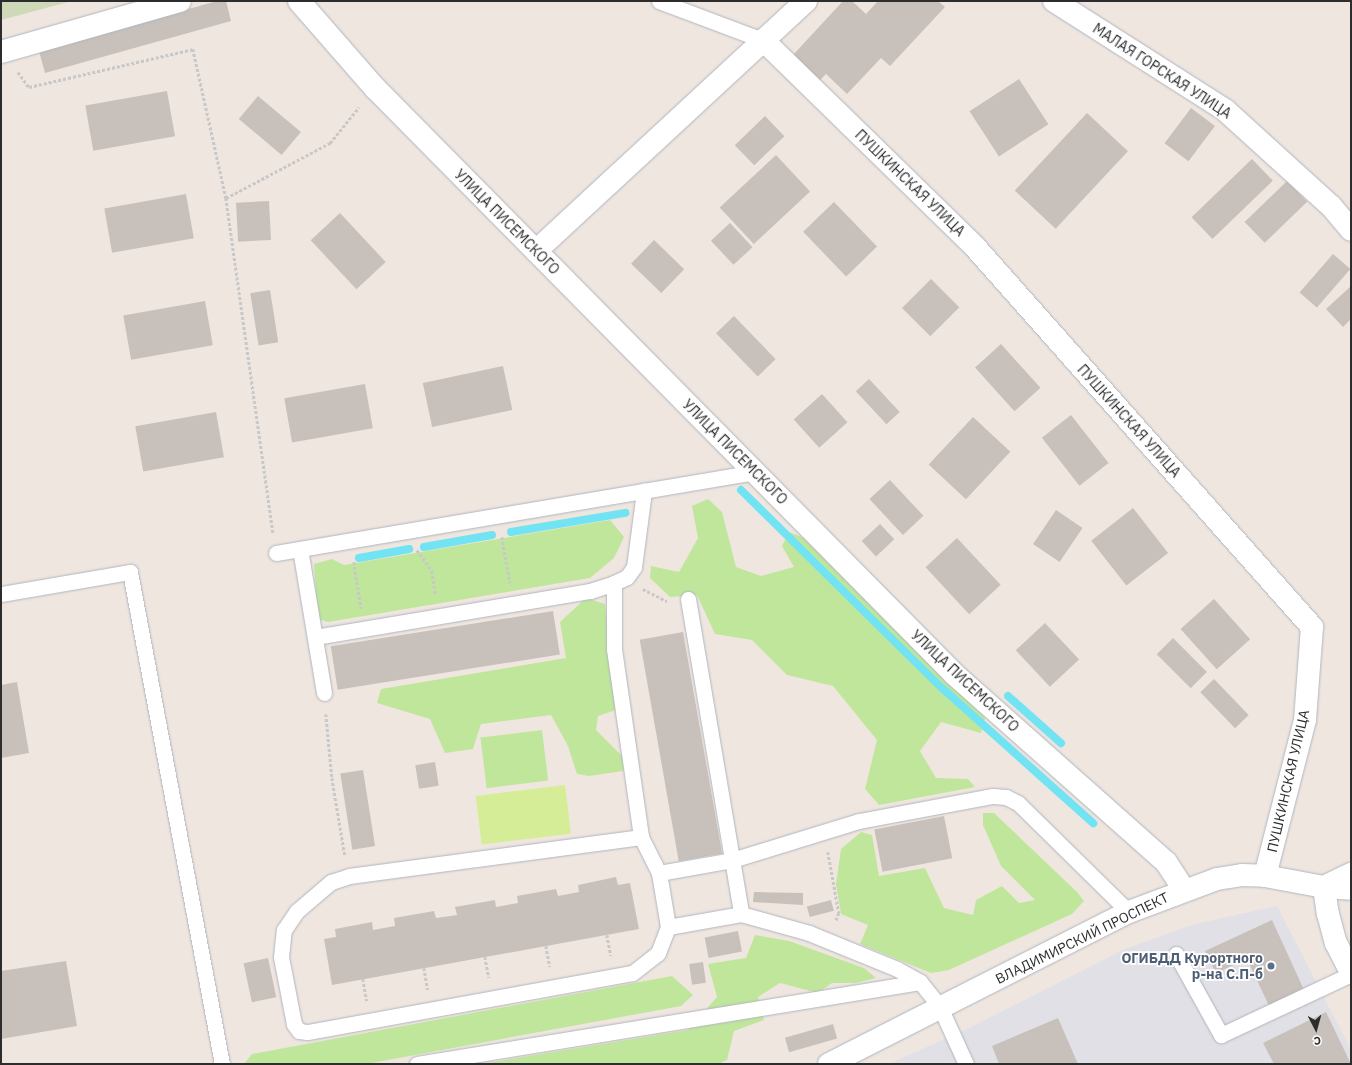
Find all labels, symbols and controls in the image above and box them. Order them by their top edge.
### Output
street label: МАЛАЯ ГОРСКАЯ УЛИЦА [1090,20,1234,122]
street label: ПУШКИНСКАЯ УЛИЦА [852,126,968,240]
street label: УЛИЦА ПИСЕМСКОГО [451,166,563,278]
street label: ПУШКИНСКАЯ УЛИЦА [1074,361,1184,481]
street label: УЛИЦА ПИСЕМСКОГО [679,396,791,508]
street label: УЛИЦА ПИСЕМСКОГО [908,627,1022,735]
street label: ПУШКИНСКАЯ УЛИЦА [1263,708,1313,854]
street label: ВЛАДИМИРСКИЙ ПРОСПЕКТ [993,889,1171,987]
place label: ОГИБДД Курортного р-на С.П-б [1121,950,1263,982]
marker: ОГИБДД Курортного р-на С.П-б [1266,961,1276,971]
north arrow [1296,1009,1336,1049]
text: С [1313,1034,1322,1048]

